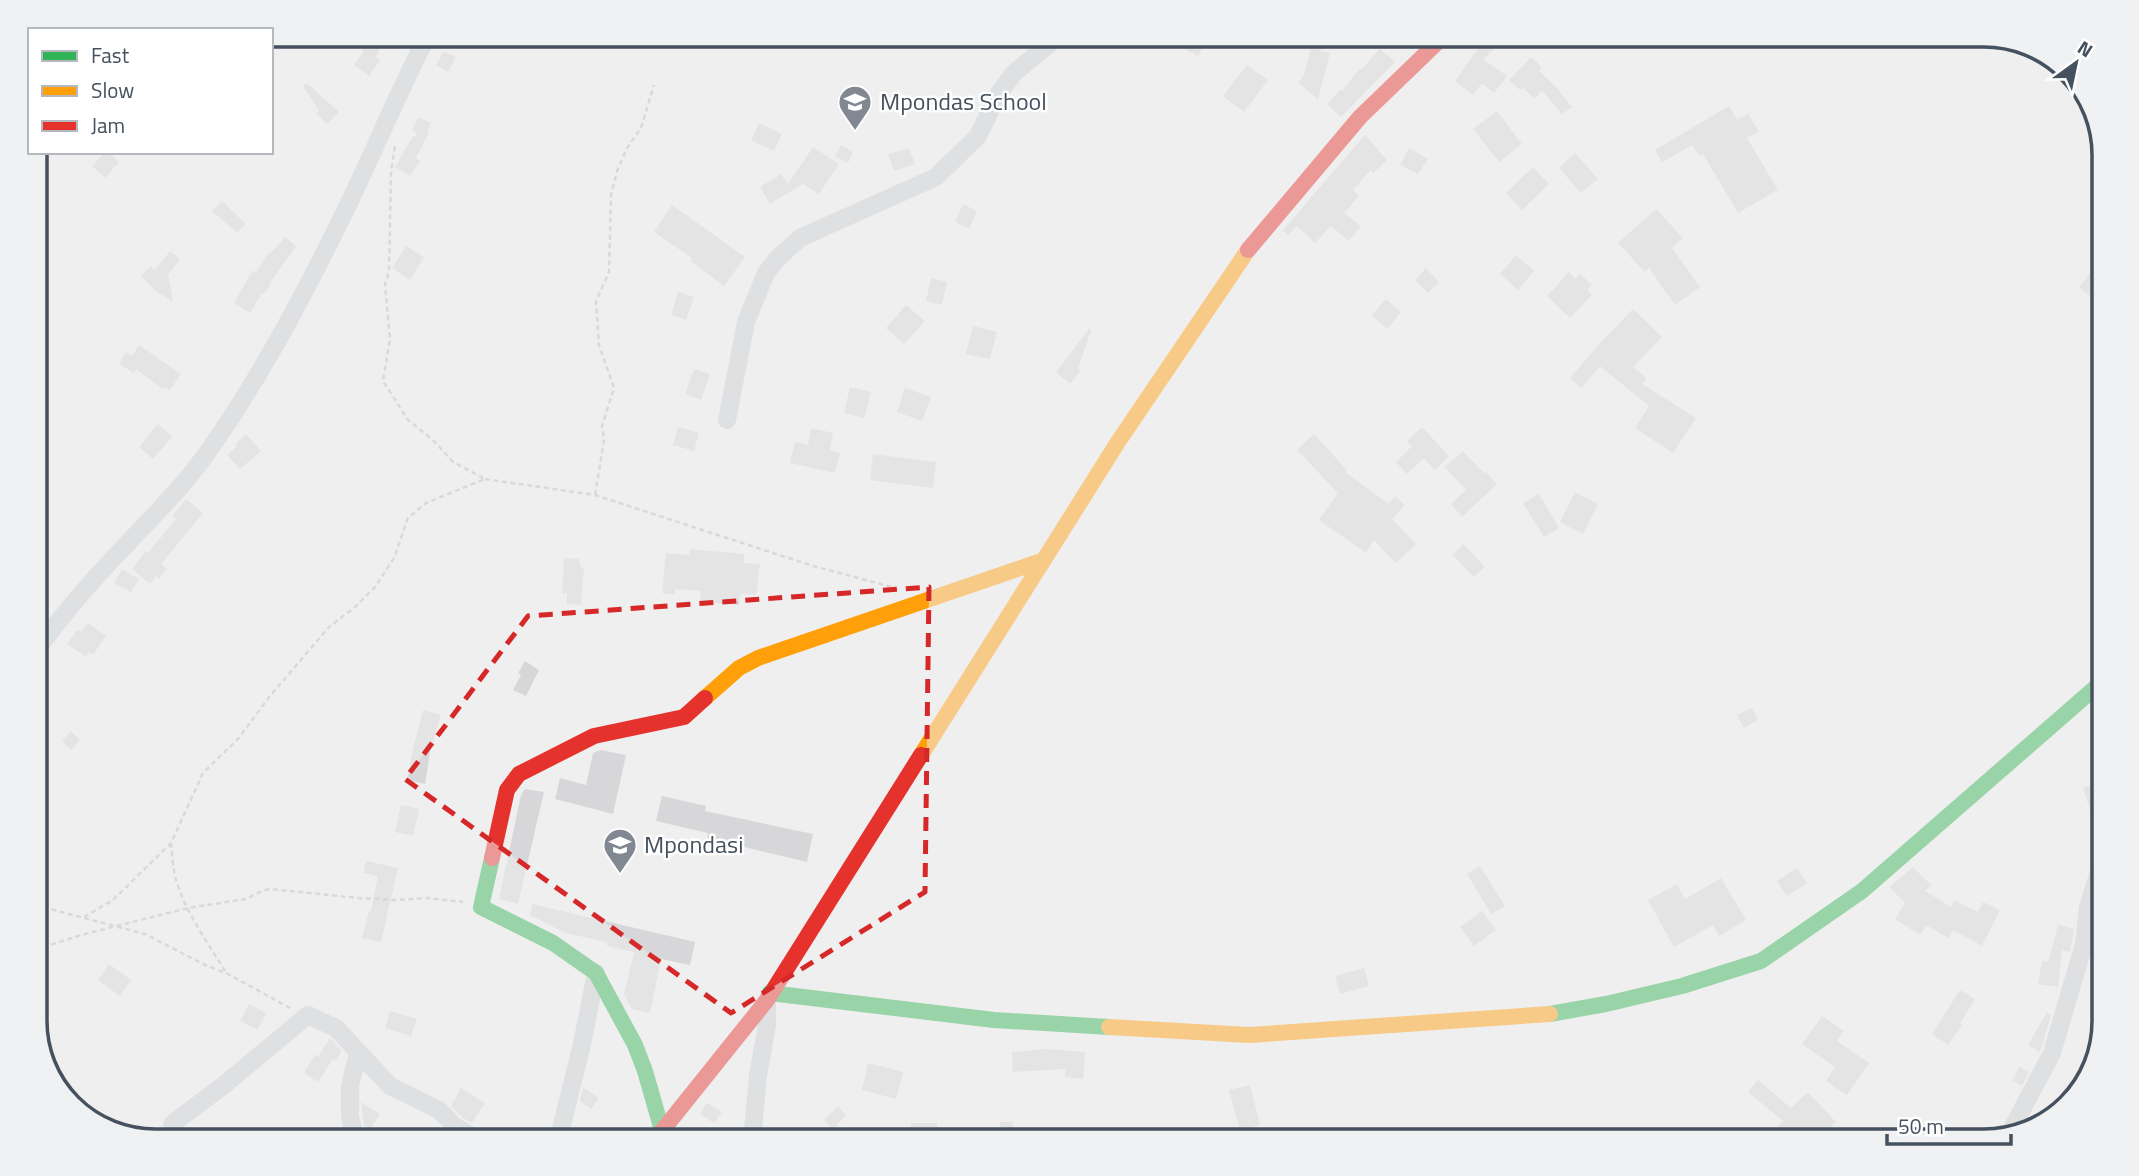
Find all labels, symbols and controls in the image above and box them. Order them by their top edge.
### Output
legend [28,28,273,154]
north arrow [2041,28,2111,98]
text: N [2072,33,2099,64]
text: Fast [91,39,130,71]
text: Slow [91,74,134,106]
school or university icon: Mpondas School [836,83,874,132]
place label: Mpondas School [880,83,1047,119]
text: Jam [91,109,125,141]
school or university icon: Mpondasi [601,826,639,875]
place label: Mpondasi [644,826,744,862]
scale bar [1887,1102,2011,1146]
text: 50 m [1898,1110,1944,1142]

